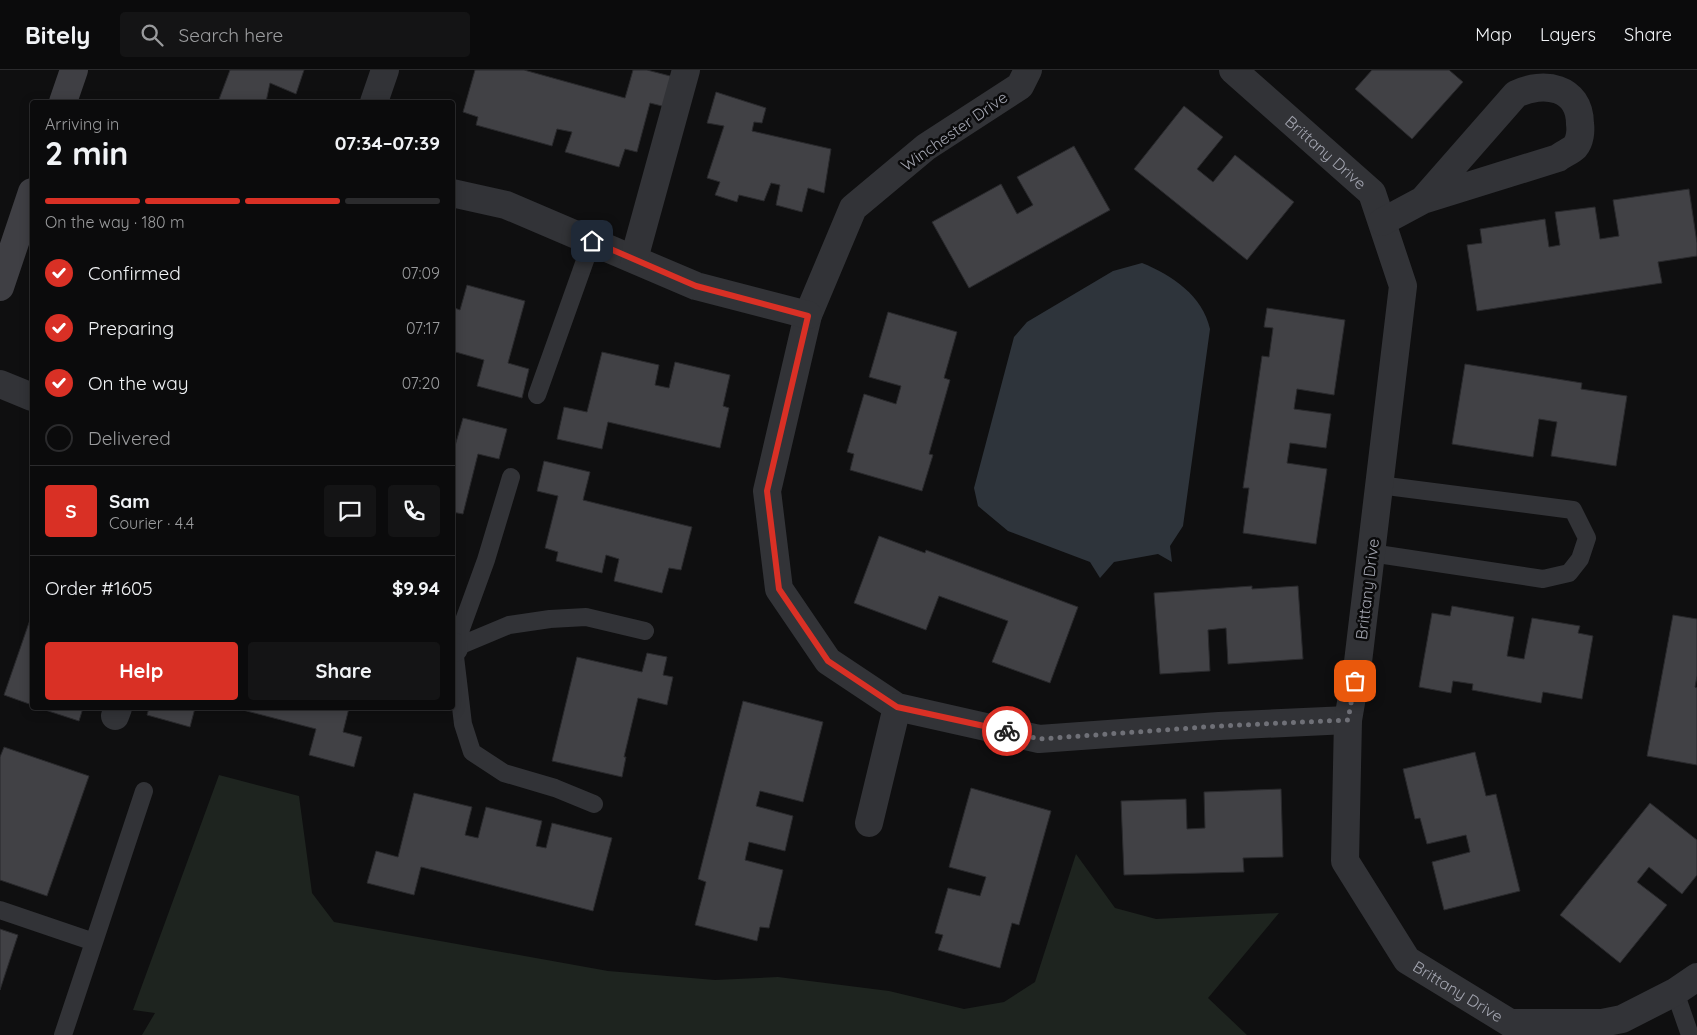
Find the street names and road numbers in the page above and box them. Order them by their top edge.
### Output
street label: Winchester Drive [897,87,1011,175]
street label: Brittany Drive [1281,111,1371,193]
street label: Brittany Drive [1351,537,1383,641]
street label: Brittany Drive [1410,956,1507,1026]

